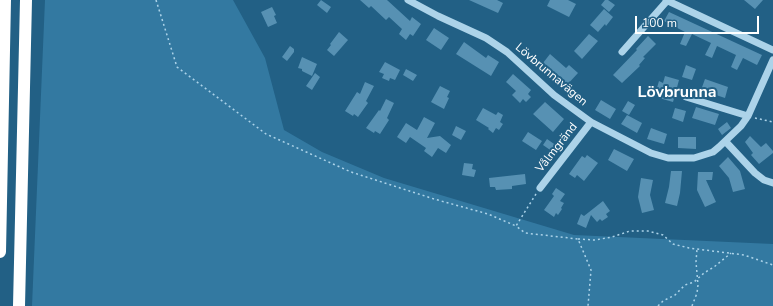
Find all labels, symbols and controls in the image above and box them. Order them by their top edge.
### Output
scale bar [637,8,761,34]
text: 100 m [642,15,677,31]
street label: Lövbrunnavägen [512,41,590,109]
district label: Lövbrunna [637,83,717,103]
street label: Vålmgränd [533,120,581,176]

